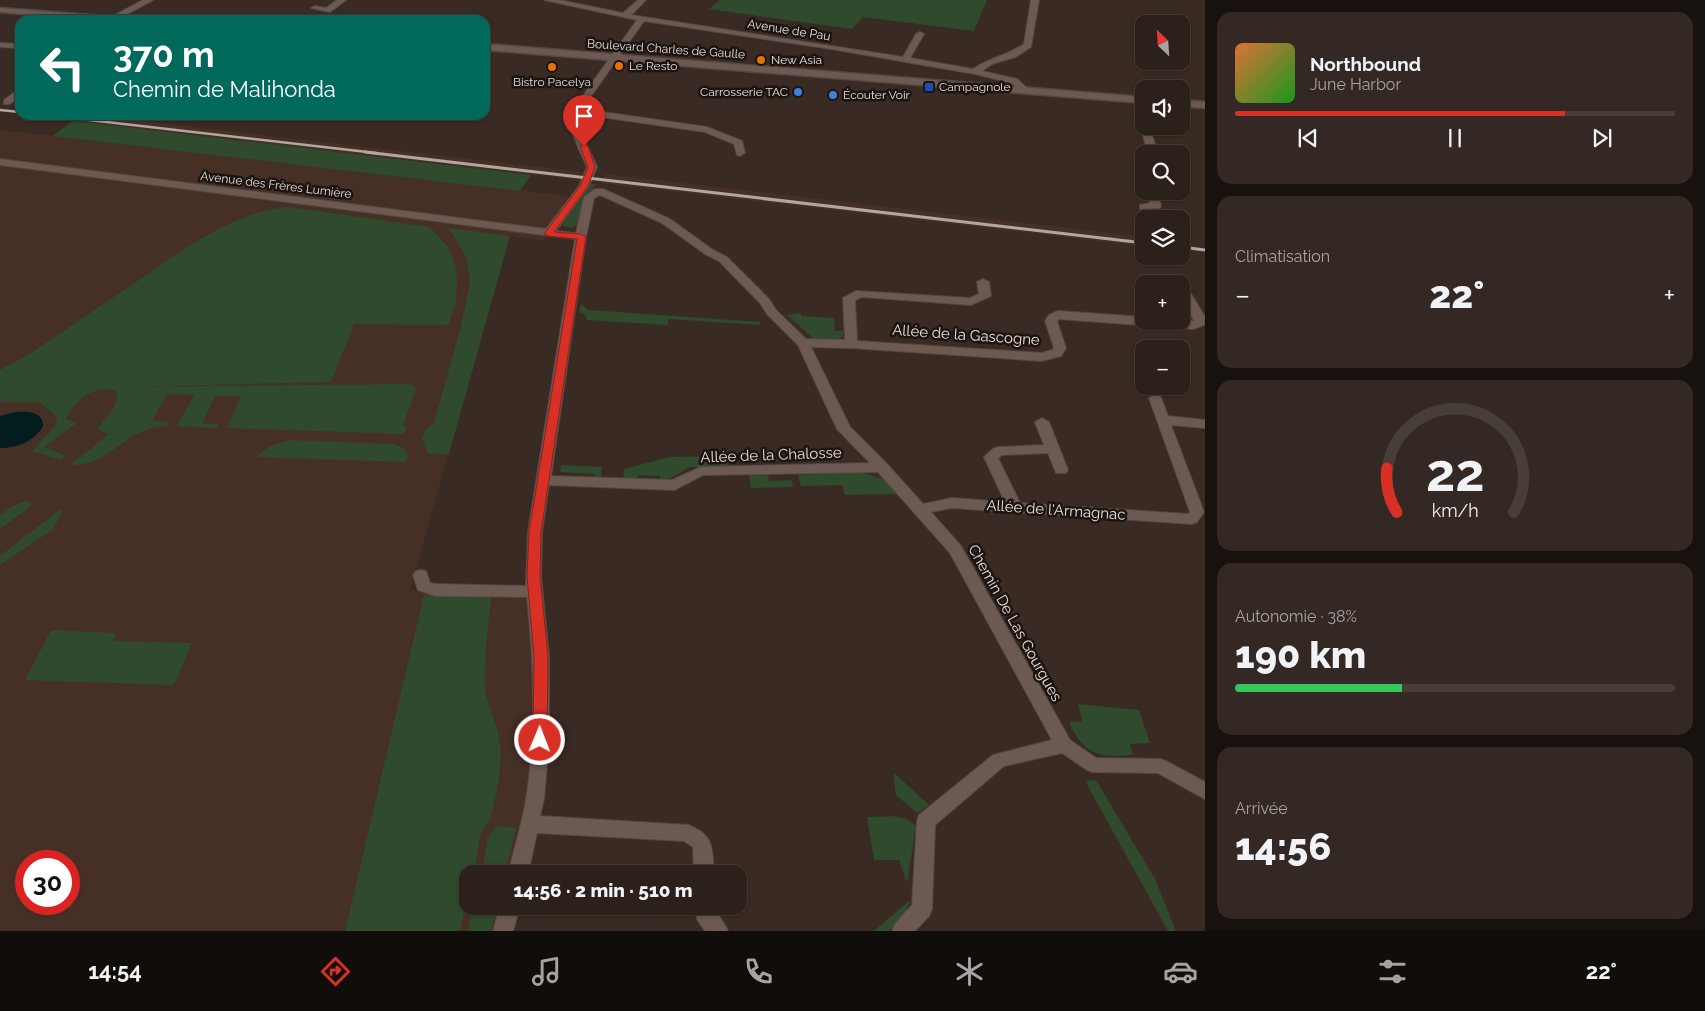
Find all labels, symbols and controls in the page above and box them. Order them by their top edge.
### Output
north arrow [1135,15,1190,70]
map controls [1135,15,1190,395]
street label: Avenue de Pau [747,17,831,43]
text: 370 m [113,34,215,75]
icon: left [30,35,95,100]
street label: Boulevard Charles de Gaulle [587,36,745,62]
place label: New Asia [771,53,822,67]
text: Northbound [1310,53,1421,75]
marker: New Asia [755,54,767,66]
place label: Le Resto [629,59,678,73]
marker: Le Resto [613,60,625,72]
marker: Bistro Pacelya [546,61,558,73]
place label: Bistro Pacelya [513,75,591,89]
text: June Harbor [1310,75,1401,94]
text: Chemin de Malihonda [113,76,336,102]
place label: Campagnole [939,80,1011,94]
button: sound [1135,80,1190,135]
marker: Campagnole [923,81,935,93]
place label: Carrosserie TAC [700,85,788,99]
marker: Carrosserie TAC [792,86,804,98]
place label: Écouter Voir [843,88,911,102]
marker: Écouter Voir [827,89,839,101]
pin [563,95,605,146]
icon: arrive [570,102,598,130]
icon: previous [1294,124,1322,152]
icon: pause [1441,124,1469,152]
icon: next [1588,124,1616,152]
button: search [1135,145,1190,200]
street label: Avenue des Frères Lumière [200,169,352,201]
button: layers [1135,210,1190,265]
text: Climatisation [1235,247,1330,266]
text: 22° [1429,272,1484,317]
button: + [1135,275,1190,330]
text: − [1235,279,1250,312]
text: + [1663,279,1675,312]
street label: Allée de la Gascogne [892,321,1041,349]
button: − [1135,340,1190,395]
text: 22 [1426,442,1484,503]
street label: Allée de la Chalosse [700,444,842,466]
street label: Allée de l'Armagnac [986,496,1126,524]
text: km/h [1431,500,1479,521]
street label: Chemin De Las Gourgues [964,541,1066,705]
text: Autonomie · 38% [1235,607,1357,626]
text: 190 km [1235,632,1366,677]
position arrow [513,713,565,765]
text: Arrivée [1235,799,1288,818]
text: 14:56 [1235,824,1331,869]
speed limit sign: 30 [15,850,80,915]
text: 14:56 · 2 min · 510 m [513,879,693,901]
icon: directions [318,954,353,989]
icon: music [529,954,564,989]
icon: phone [741,954,776,989]
icon: climate [952,954,987,989]
icon: car [1163,954,1198,989]
icon: filters [1375,954,1410,989]
text: 14:54 [88,958,142,984]
text: 22° [1586,958,1617,984]

